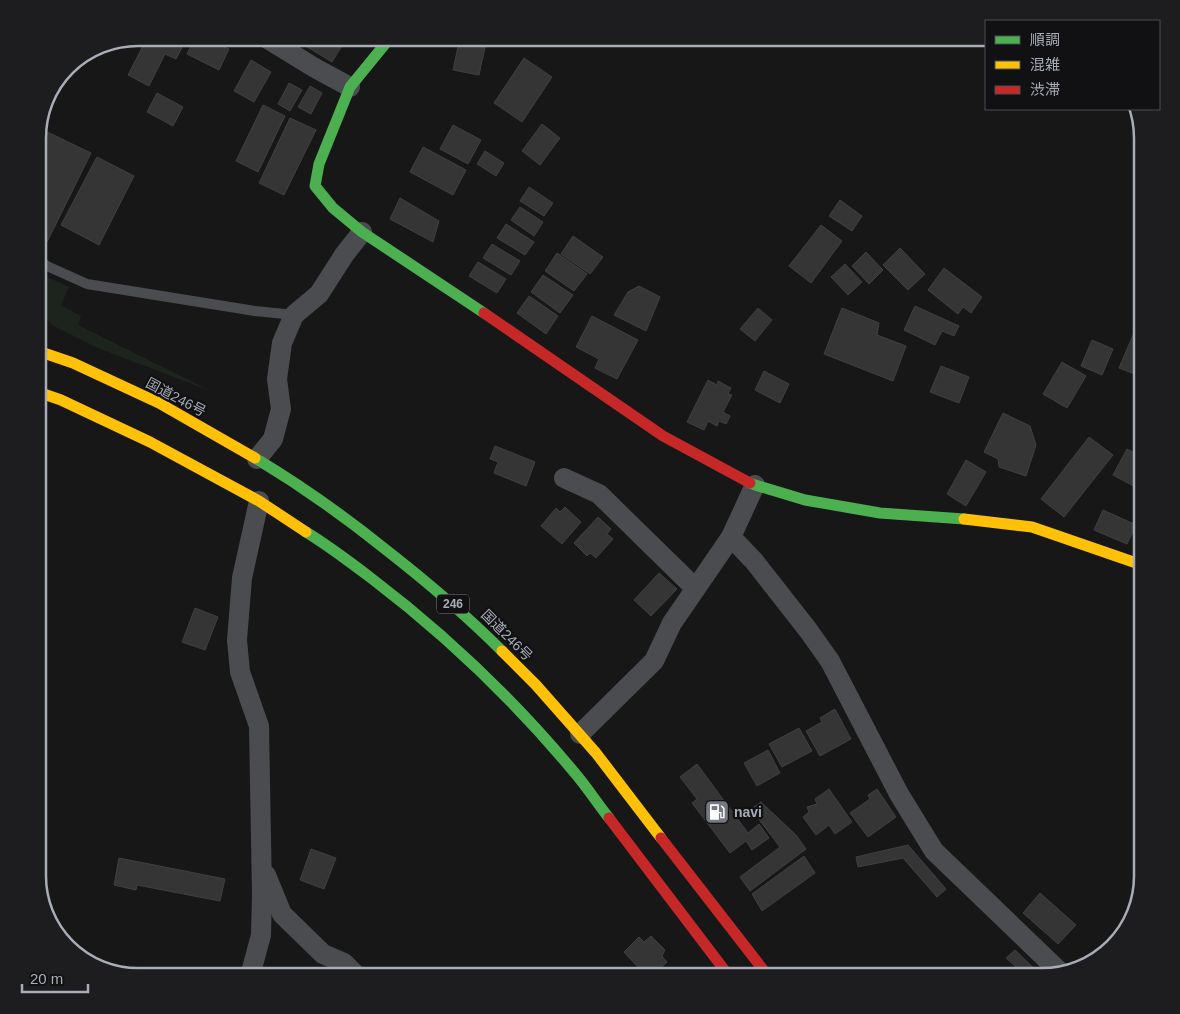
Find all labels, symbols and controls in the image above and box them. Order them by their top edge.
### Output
legend [985,20,1160,110]
text: 順調 [1030,31,1060,48]
text: 混雑 [1030,56,1060,73]
text: 渋滞 [1030,81,1060,98]
street label: 国道246号 [143,375,209,419]
road number: 246 [437,594,469,614]
street label: 国道246号 [478,606,536,664]
fuel station icon: navi [704,799,730,825]
place label: navi [734,804,762,820]
scale bar [22,962,89,994]
text: 20 m [30,970,63,987]

